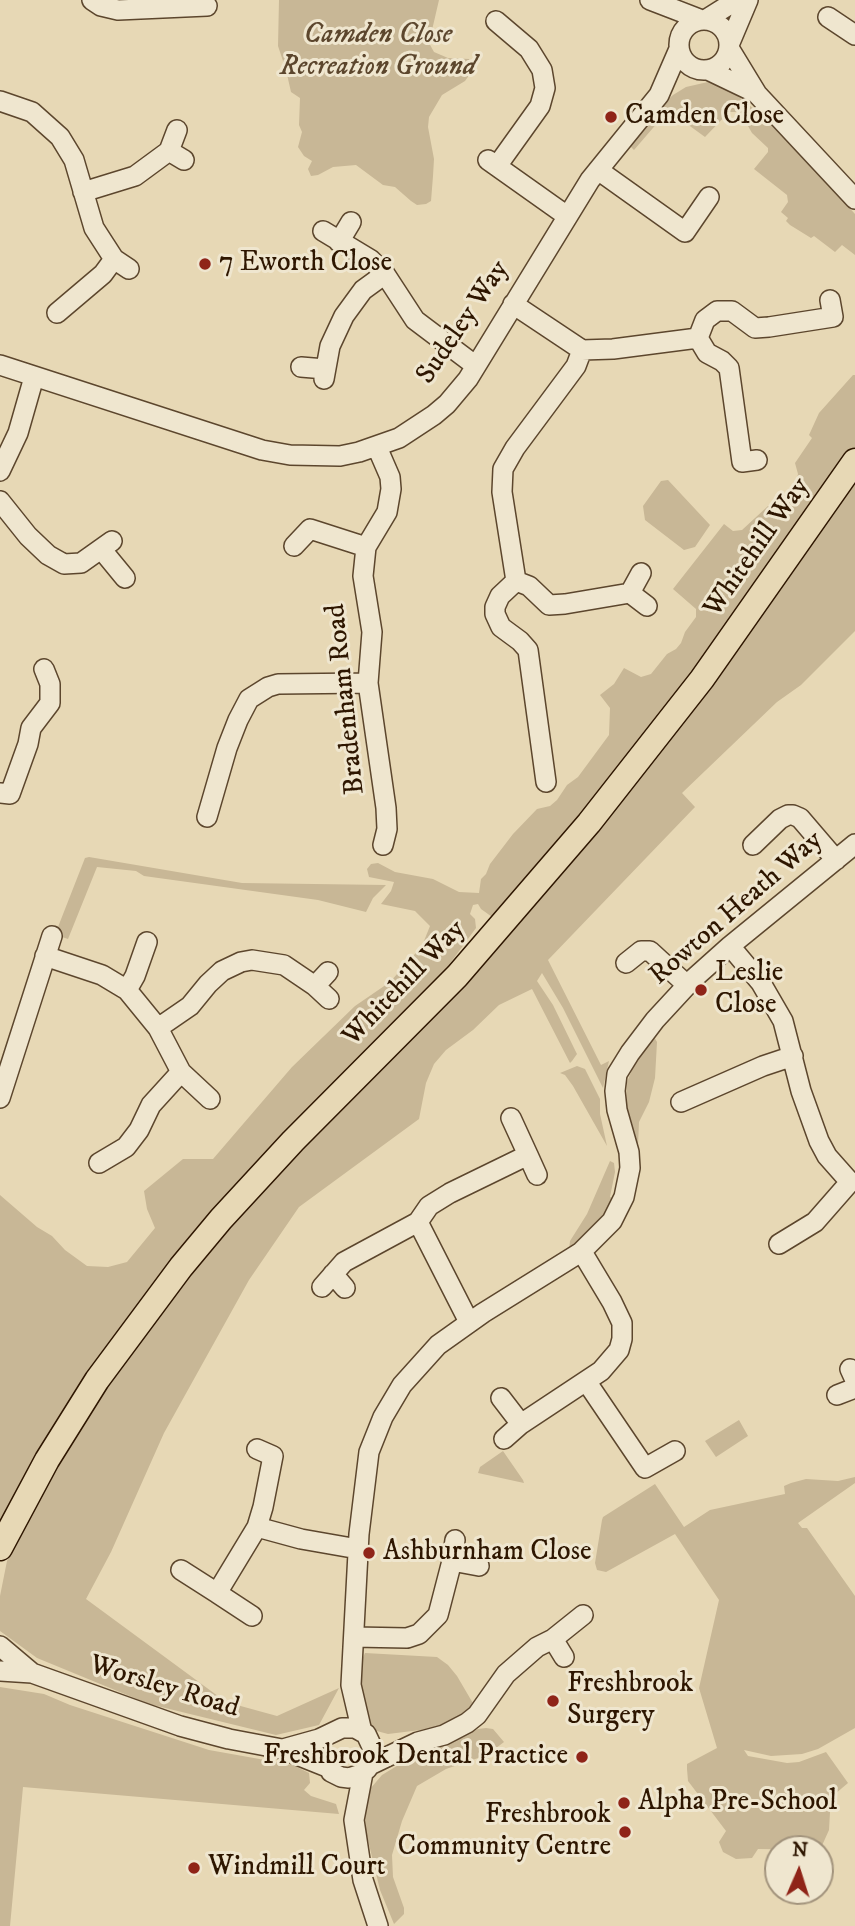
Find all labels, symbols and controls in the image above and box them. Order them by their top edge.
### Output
park label: Camden Close Recreation Ground [280,19,476,85]
place label: Camden Close [625,100,784,134]
marker: Camden Close [603,109,619,125]
place label: 7 Eworth Close [219,247,392,281]
street label: Sudeley Way [410,255,518,391]
marker: 7 Eworth Close [197,256,213,272]
street label: Whitehill Way [698,472,818,624]
street label: Bradenham Road [320,602,374,796]
street label: Rowton Heath Way [644,825,830,993]
street label: Whitehill Way [336,914,474,1054]
place label: Leslie Close [715,957,783,1023]
marker: Leslie Close [693,982,709,998]
place label: Ashburnham Close [383,1536,592,1570]
marker: Ashburnham Close [361,1545,377,1561]
street label: Worsley Road [85,1649,243,1727]
place label: Freshbrook Surgery [567,1668,693,1734]
marker: Freshbrook Surgery [545,1693,561,1709]
place label: Freshbrook Dental Practice [263,1740,568,1774]
marker: Freshbrook Dental Practice [574,1749,590,1765]
place label: Alpha Pre-School [638,1786,837,1820]
marker: Alpha Pre-School [616,1795,632,1811]
place label: Freshbrook Community Centre [398,1799,611,1865]
marker: Freshbrook Community Centre [617,1824,633,1840]
north arrow [764,1835,834,1905]
text: N [792,1839,808,1862]
place label: Windmill Court [208,1851,386,1885]
marker: Windmill Court [186,1860,202,1876]

